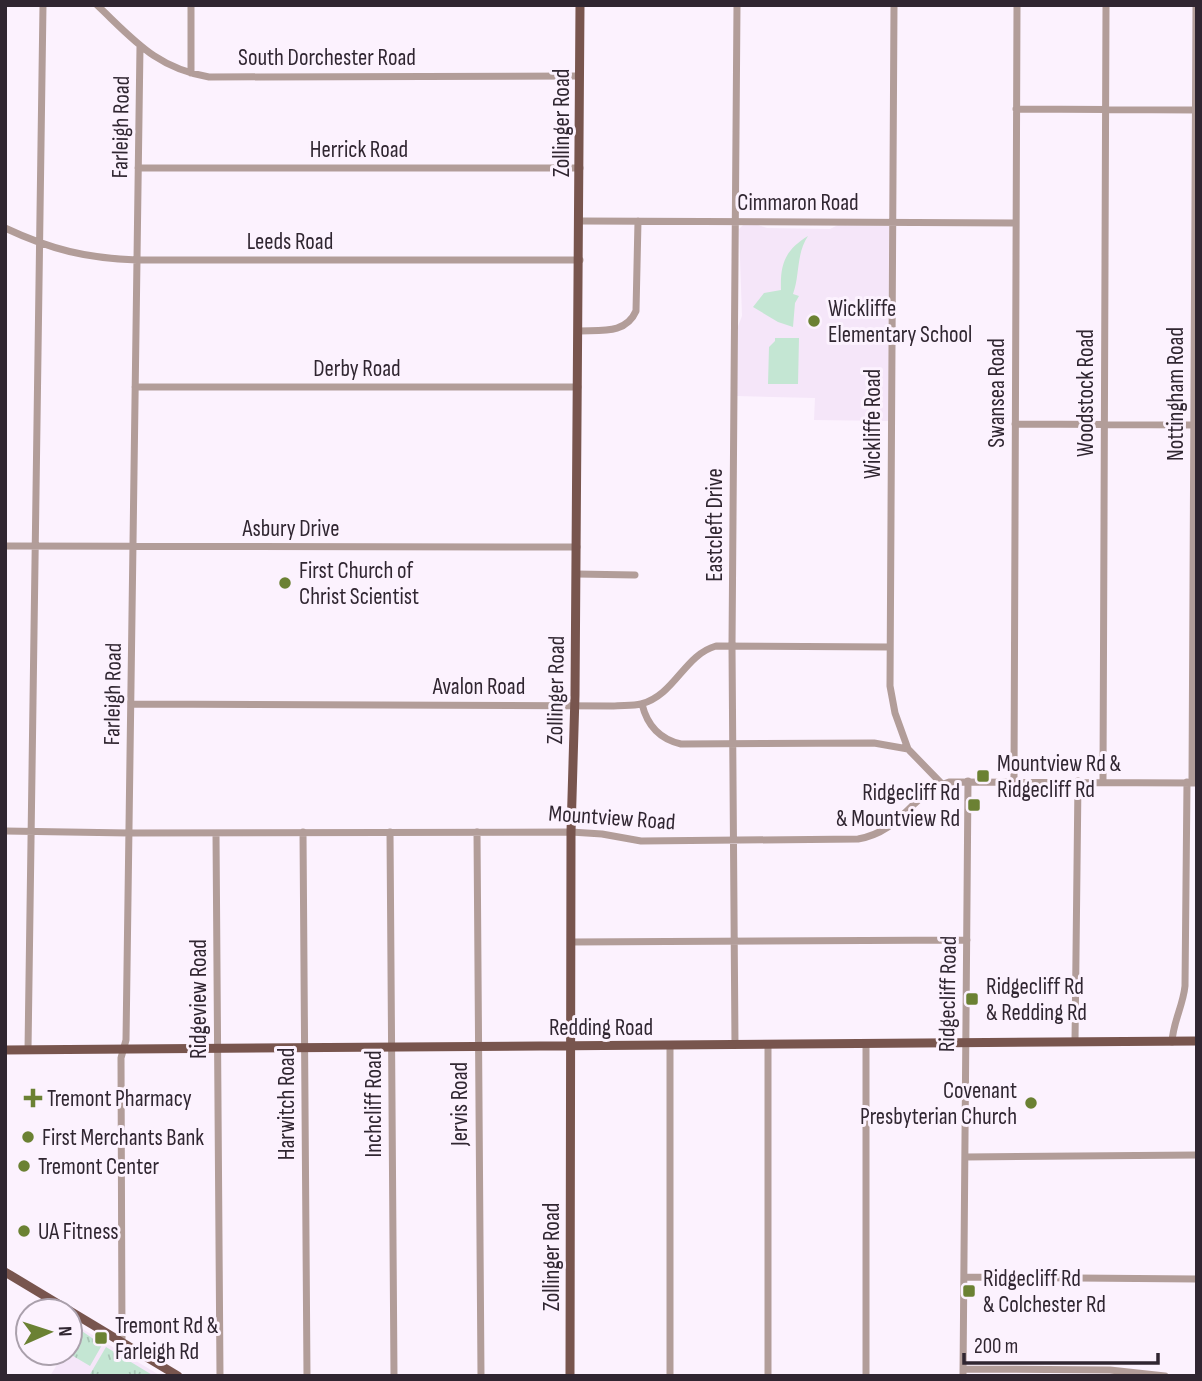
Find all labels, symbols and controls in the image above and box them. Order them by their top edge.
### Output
street label: South Dorchester Road [238,44,416,72]
street label: Zollinger Road [548,69,576,177]
street label: Farleigh Road [106,75,136,179]
street label: Herrick Road [310,136,408,164]
street label: Cimmaron Road [737,189,859,217]
street label: Leeds Road [247,228,333,256]
place label: Wickliffe Elementary School [828,295,972,349]
marker: Wickliffe Elementary School [806,313,822,329]
street label: Nottingham Road [1162,327,1190,461]
street label: Woodstock Road [1072,329,1100,457]
street label: Swansea Road [983,338,1011,448]
street label: Derby Road [313,355,401,383]
street label: Wickliffe Road [859,369,887,479]
street label: Eastcleft Drive [701,468,729,582]
street label: Asbury Drive [242,515,339,543]
place label: First Church of Christ Scientist [299,557,419,611]
marker: First Church of Christ Scientist [277,575,293,591]
street label: Zollinger Road [541,635,571,745]
street label: Farleigh Road [98,642,128,746]
street label: Avalon Road [432,673,525,701]
place label: Mountview Rd & Ridgecliff Rd [997,750,1121,804]
marker: Mountview Rd & Ridgecliff Rd [975,768,991,784]
place label: Ridgecliff Rd & Mountview Rd [836,779,960,833]
marker: Ridgecliff Rd & Mountview Rd [966,797,982,813]
street label: Mountview Road [548,800,676,836]
street label: Ridgecliff Road [933,936,963,1052]
street label: Ridgeview Road [185,939,213,1059]
place label: Ridgecliff Rd & Redding Rd [986,973,1087,1027]
marker: Ridgecliff Rd & Redding Rd [964,991,980,1007]
street label: Redding Road [549,1014,653,1042]
street label: Harwitch Road [273,1048,301,1160]
street label: Inchcliff Road [360,1051,388,1157]
street label: Jervis Road [446,1062,474,1147]
place label: Covenant Presbyterian Church [860,1077,1017,1131]
place label: Tremont Pharmacy [47,1085,192,1113]
marker: Tremont Pharmacy [25,1090,41,1106]
marker: Covenant Presbyterian Church [1023,1095,1039,1111]
place label: First Merchants Bank [42,1124,204,1152]
marker: First Merchants Bank [20,1129,36,1145]
place label: Tremont Center [38,1153,159,1181]
marker: Tremont Center [16,1158,32,1174]
street label: Zollinger Road [538,1203,566,1311]
place label: UA Fitness [38,1218,118,1246]
marker: UA Fitness [16,1223,32,1239]
place label: Ridgecliff Rd & Colchester Rd [983,1265,1106,1319]
marker: Ridgecliff Rd & Colchester Rd [961,1283,977,1299]
north arrow [14,1297,84,1367]
place label: Tremont Rd & Farleigh Rd [115,1312,219,1366]
scale bar [964,1322,1158,1366]
text: N [53,1326,76,1337]
marker: Tremont Rd & Farleigh Rd [93,1330,109,1346]
text: 200 m [974,1334,1018,1359]

